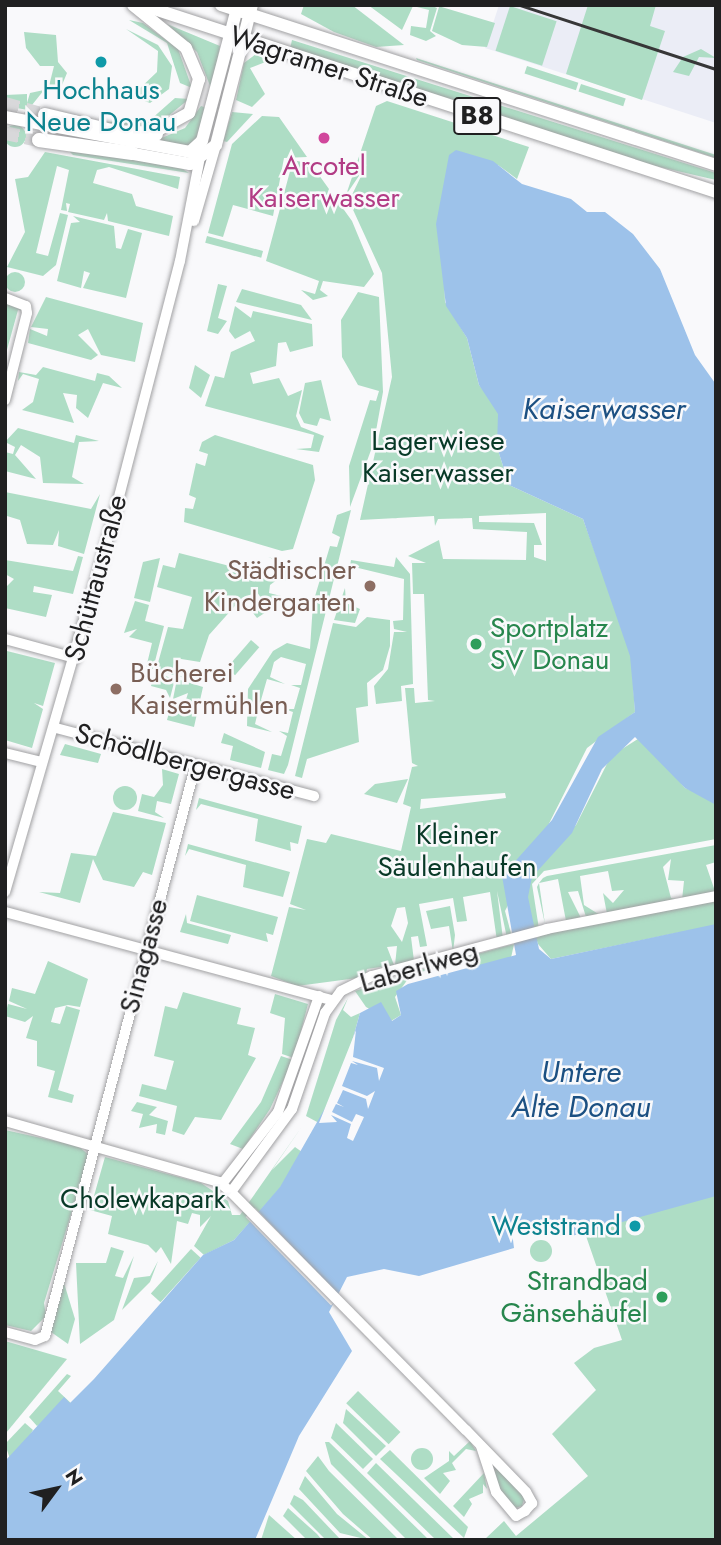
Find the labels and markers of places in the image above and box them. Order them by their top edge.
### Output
marker: Hochhaus Neue Donau [93,54,109,70]
place label: Hochhaus Neue Donau [26,73,176,139]
marker: Arcotel Kaiserwasser [316,130,332,146]
place label: Arcotel Kaiserwasser [248,149,400,215]
place label: Städtischer Kindergarten [204,553,356,619]
marker: Städtischer Kindergarten [362,578,378,594]
place label: Sportplatz SV Donau [490,611,609,677]
marker: Sportplatz SV Donau [468,636,484,652]
place label: Bücherei Kaisermühlen [130,656,289,722]
marker: Bücherei Kaisermühlen [108,681,124,697]
place label: Weststrand [491,1209,621,1243]
marker: Weststrand [627,1218,643,1234]
place label: Strandbad Gänsehäufel [500,1264,648,1330]
marker: Strandbad Gänsehäufel [654,1289,670,1305]

